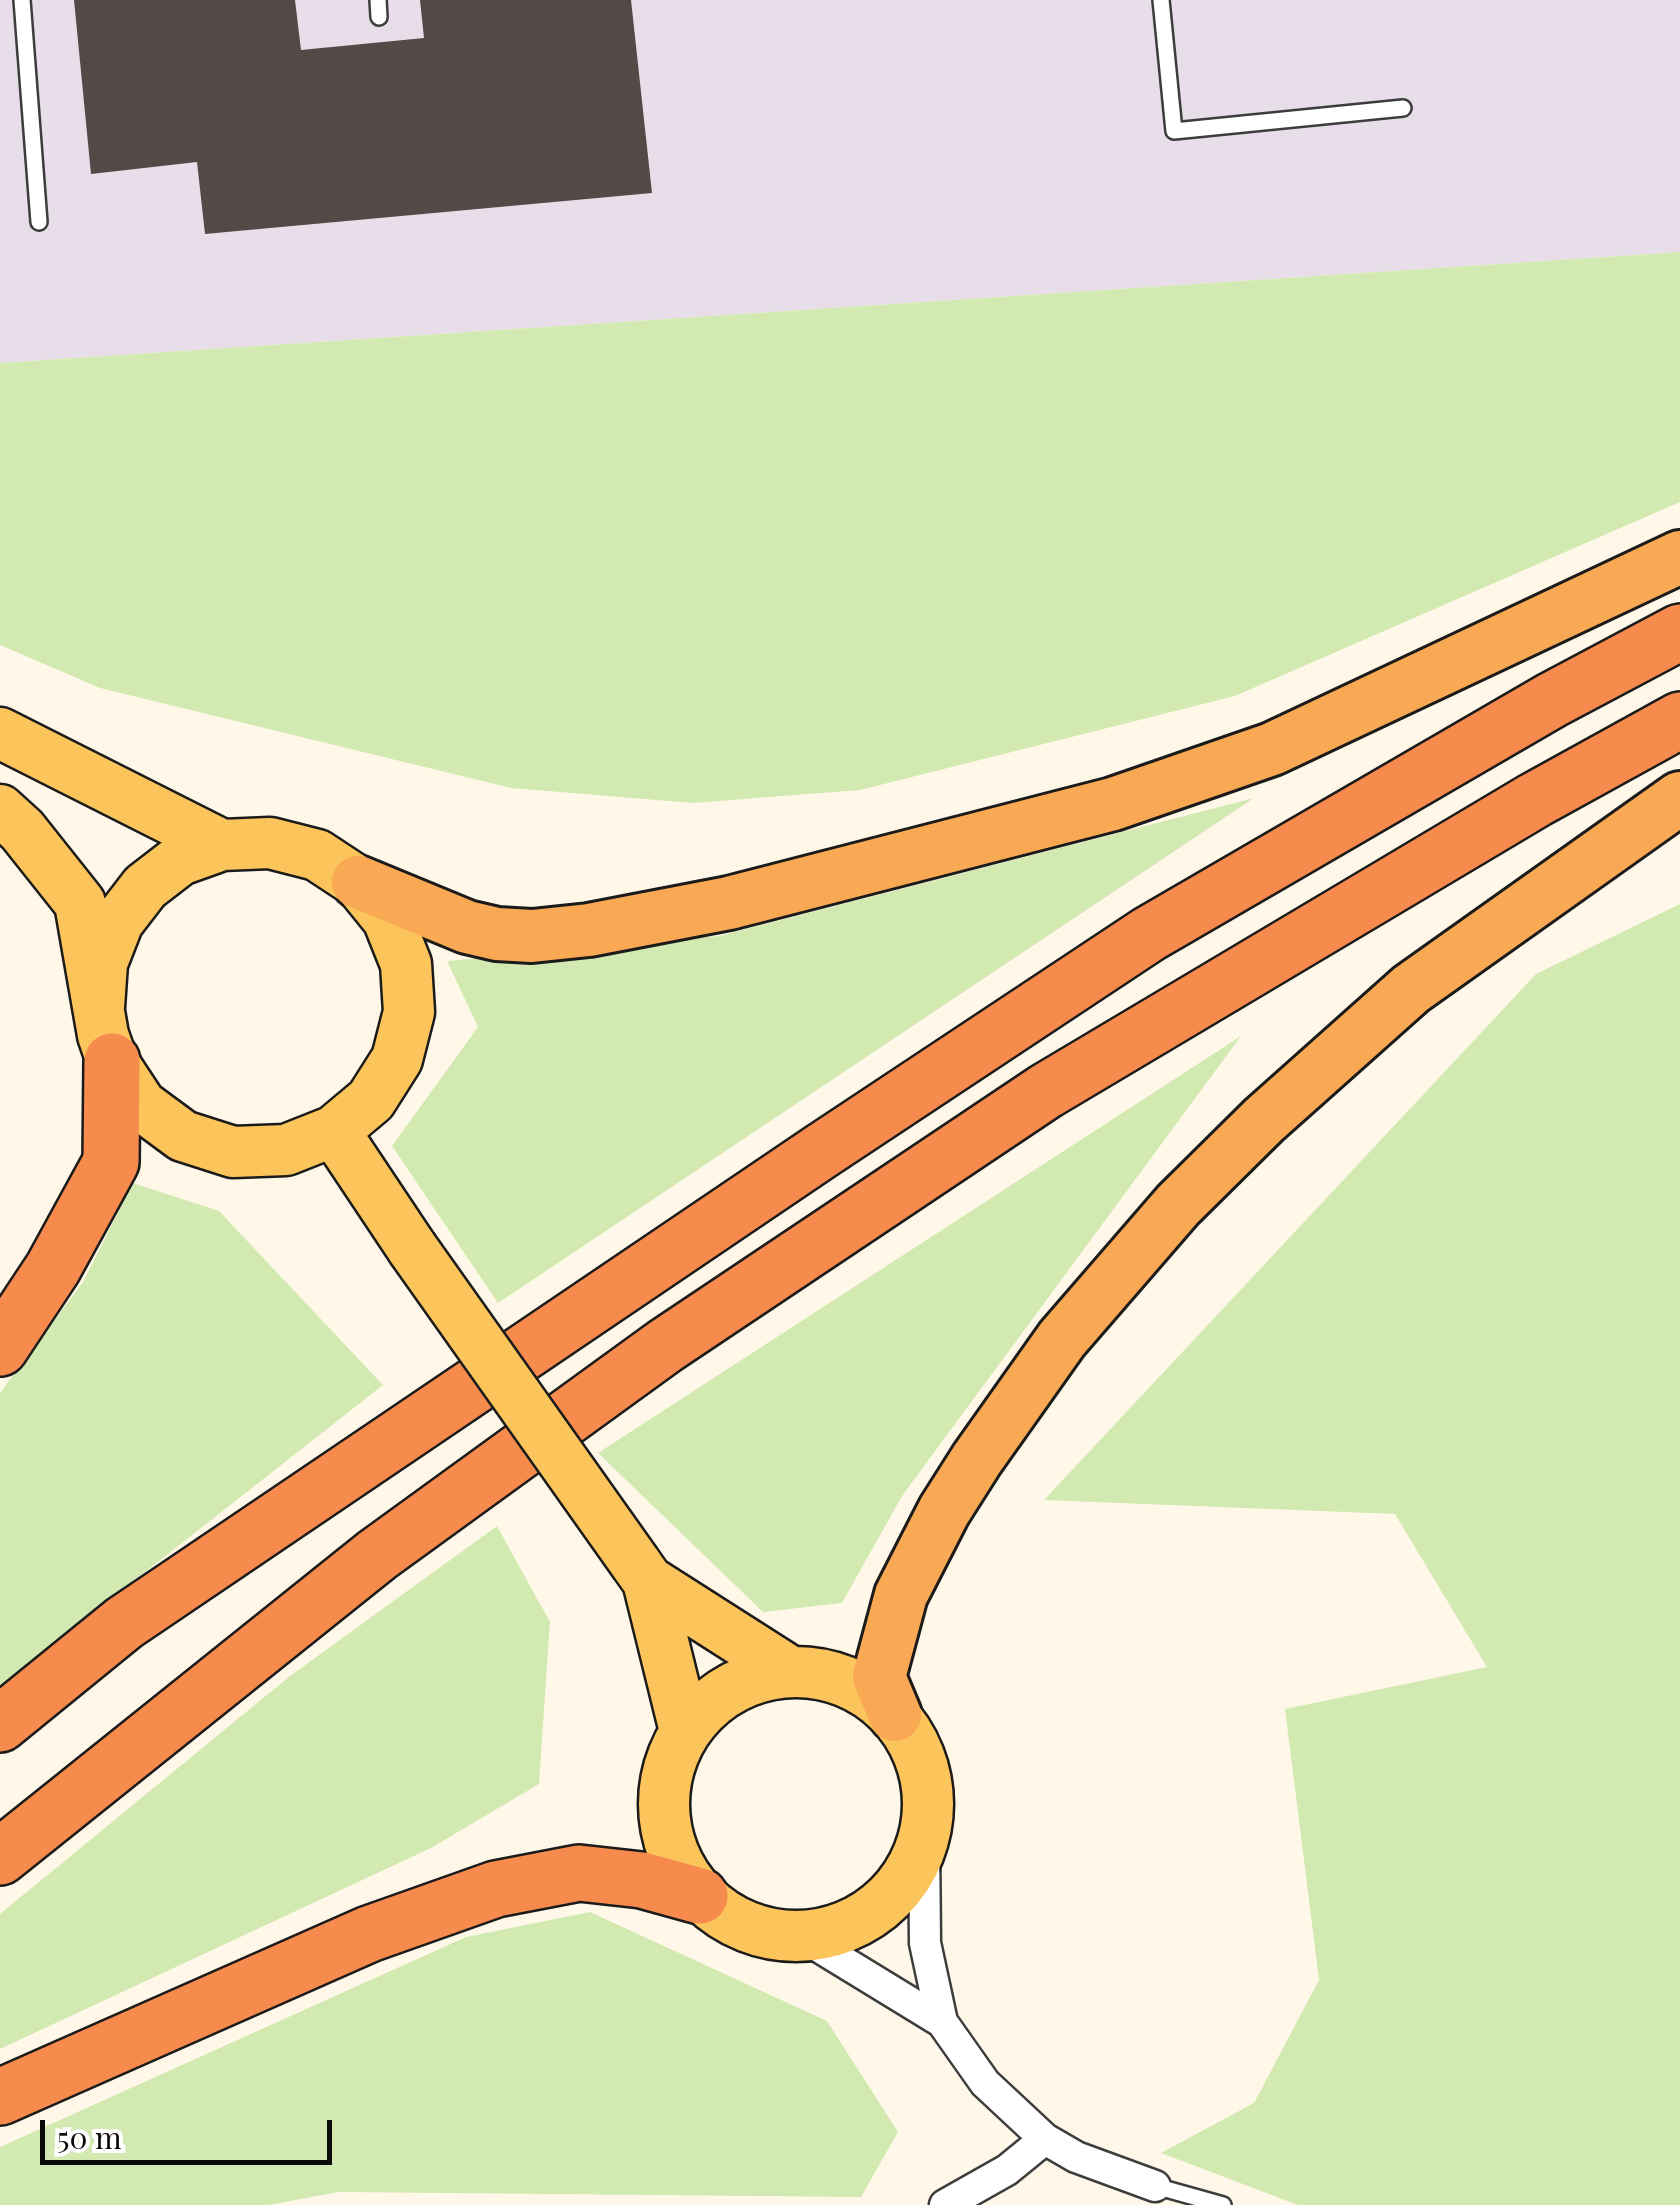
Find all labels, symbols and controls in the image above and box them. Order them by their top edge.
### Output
scale bar [45,2100,338,2162]
text: 50 m [57,2117,122,2157]

